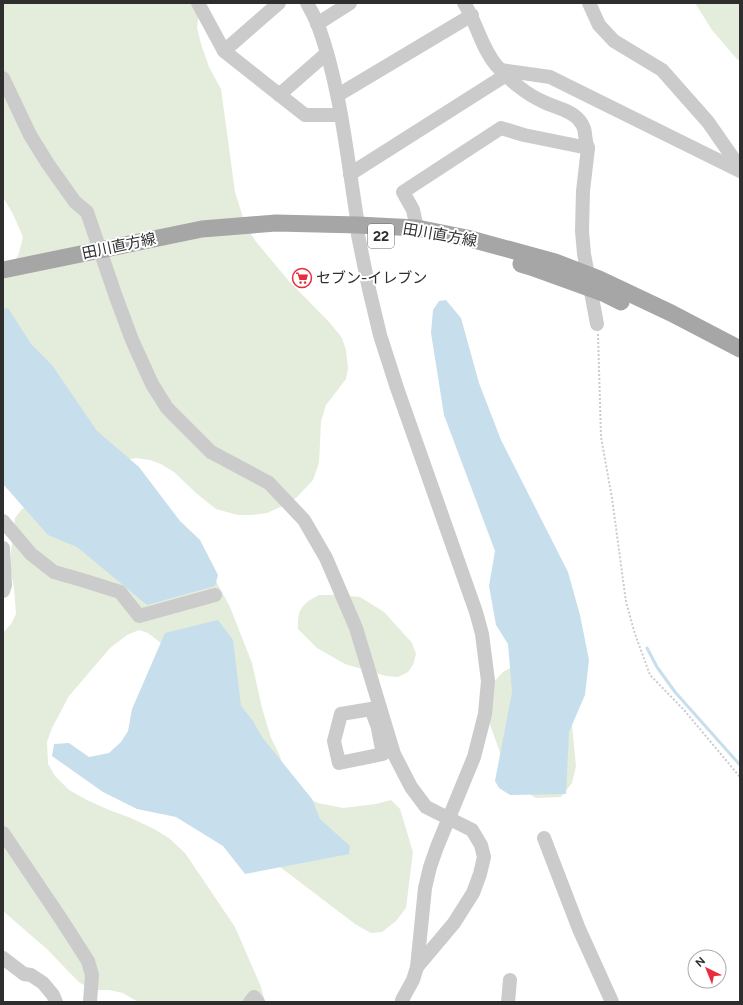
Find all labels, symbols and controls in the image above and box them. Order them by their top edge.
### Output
street label: 田川直方線 [401,220,479,250]
road number: 22 [368,224,394,248]
street label: 田川直方線 [80,229,158,263]
supermarket icon: セブン-イレブン [291,267,313,289]
place label: セブン-イレブン [316,269,427,287]
north arrow [687,949,727,989]
text: N [693,954,708,970]

